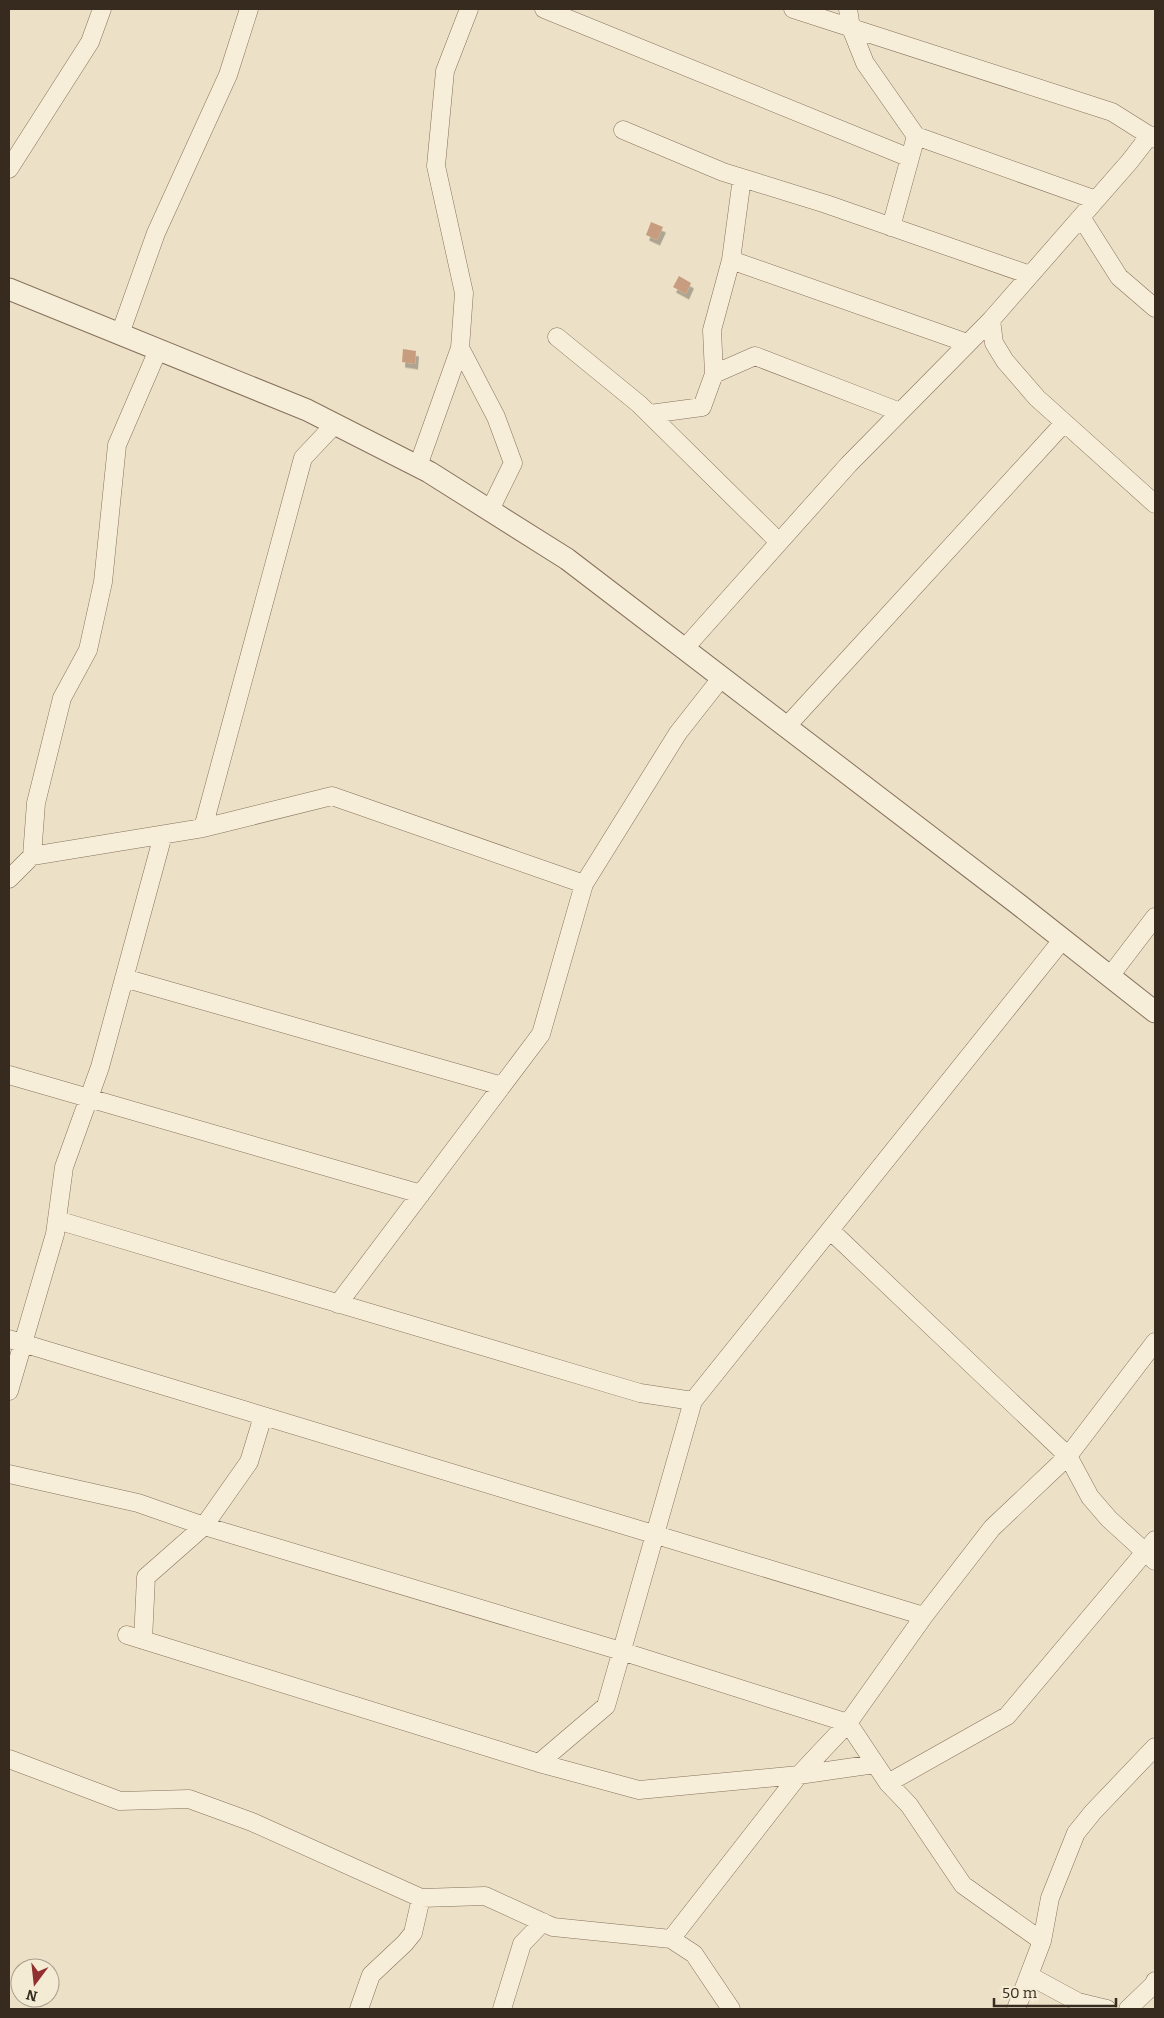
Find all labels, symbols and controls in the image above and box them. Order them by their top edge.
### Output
north arrow [10,1958,60,2008]
scale bar [994,1976,1116,2008]
text: 50 m [1002,1984,1038,2002]
text: N [24,1985,39,2005]

